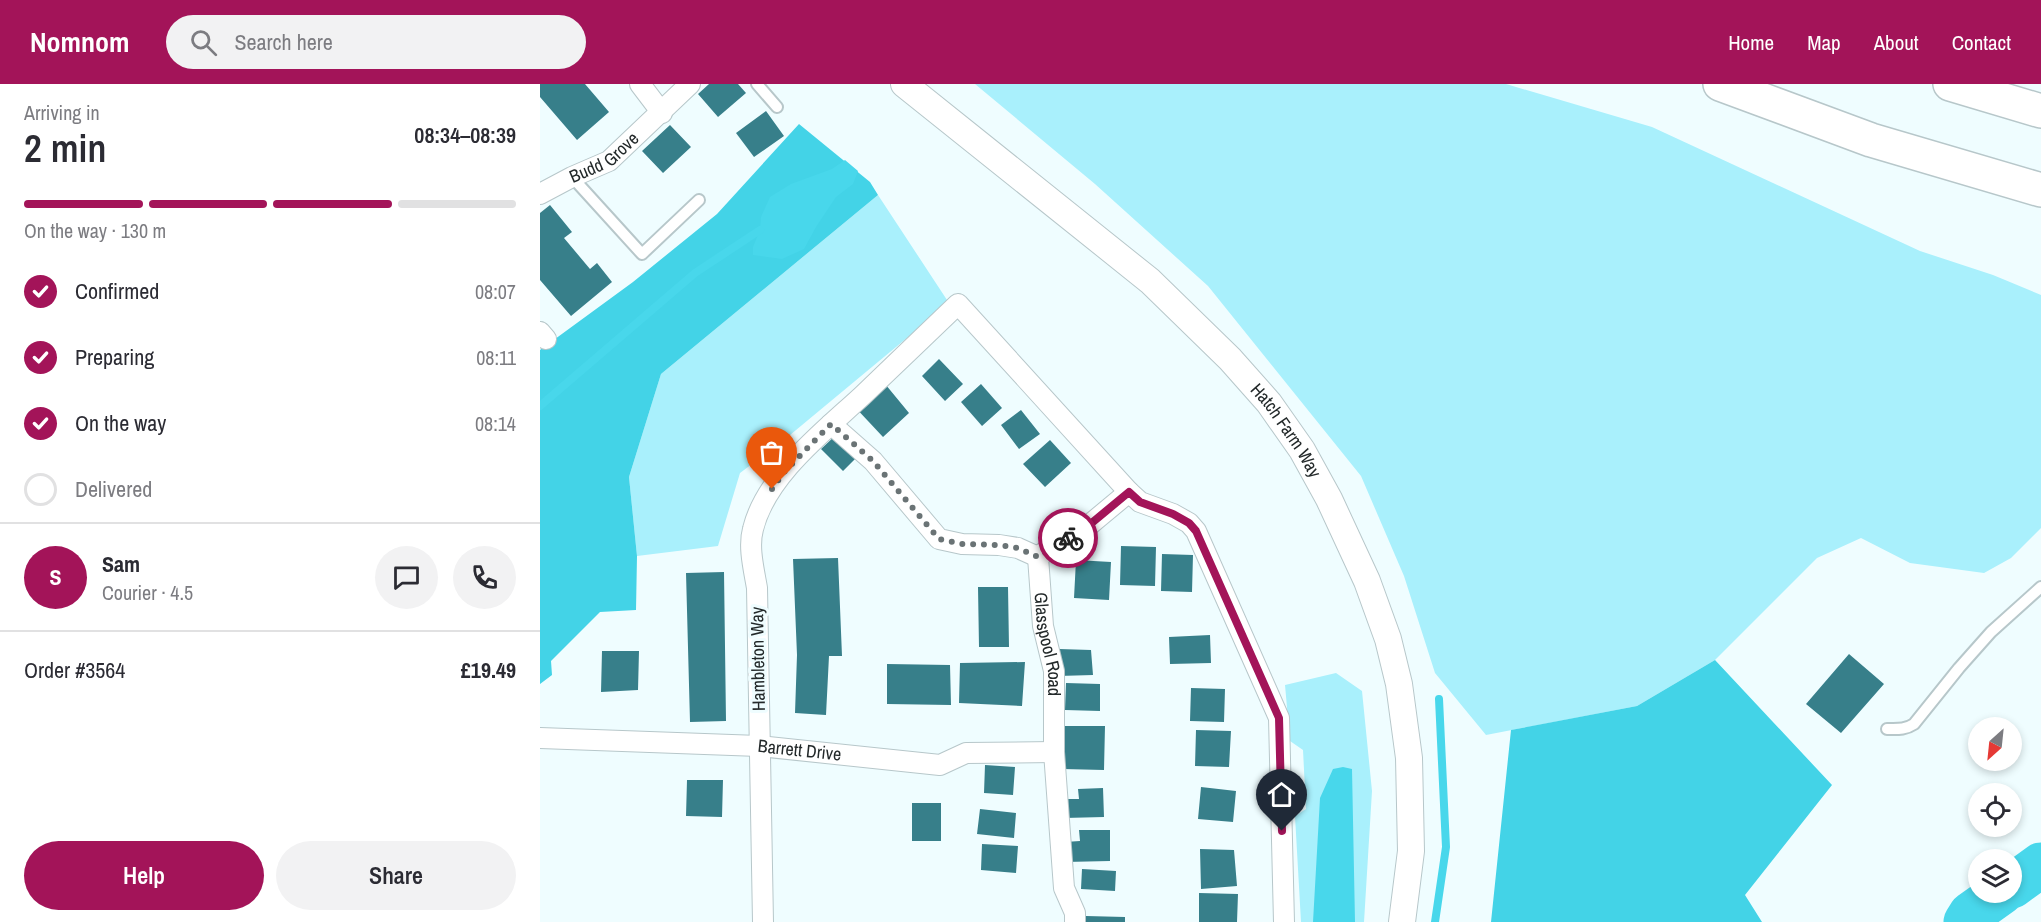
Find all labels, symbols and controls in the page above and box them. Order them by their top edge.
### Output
search box [166,15,586,69]
text: Nomnom [30,23,130,61]
icon: search [187,26,220,59]
text: Search here [235,27,333,57]
text: Home [1728,28,1774,57]
text: Map [1807,28,1841,57]
text: About [1874,28,1919,57]
text: Contact [1952,28,2011,57]
text: Arriving in [24,99,100,126]
text: 08:34–08:39 [414,120,516,150]
text: 2 min [24,122,106,174]
street label: Budd Grove [565,126,644,189]
text: On the way · 130 m [24,217,166,244]
icon: check [24,275,57,308]
text: Confirmed [75,276,159,306]
text: 08:07 [475,278,516,305]
icon: check [24,341,57,374]
text: Preparing [75,342,154,372]
text: 08:11 [476,344,516,371]
street label: Hatch Farm Way [1245,378,1328,482]
icon: check [24,407,57,440]
text: On the way [75,408,166,438]
text: 08:14 [475,410,516,437]
pin [746,427,797,489]
icon: bag [755,436,788,469]
text: Delivered [75,474,152,504]
courier [1038,508,1098,568]
icon: bike [1052,522,1085,555]
button: chat [375,546,438,609]
button: phone [453,546,516,609]
text: Sam [102,549,140,579]
text: S [49,562,62,592]
text: Courier · 4.5 [102,579,193,606]
street label: Glasspool Road [1029,591,1067,696]
street label: Hambleton Way [744,606,771,711]
text: Order #3564 [24,655,125,685]
text: £19.49 [461,655,516,685]
north arrow [1968,717,2022,771]
map controls [1968,717,2022,903]
street label: Barrett Drive [757,733,843,767]
pin [1256,769,1307,831]
icon: home [1265,778,1298,811]
button: locate [1968,783,2022,837]
button: Help [24,841,264,910]
button: Share [276,841,516,910]
button: layers [1968,849,2022,903]

